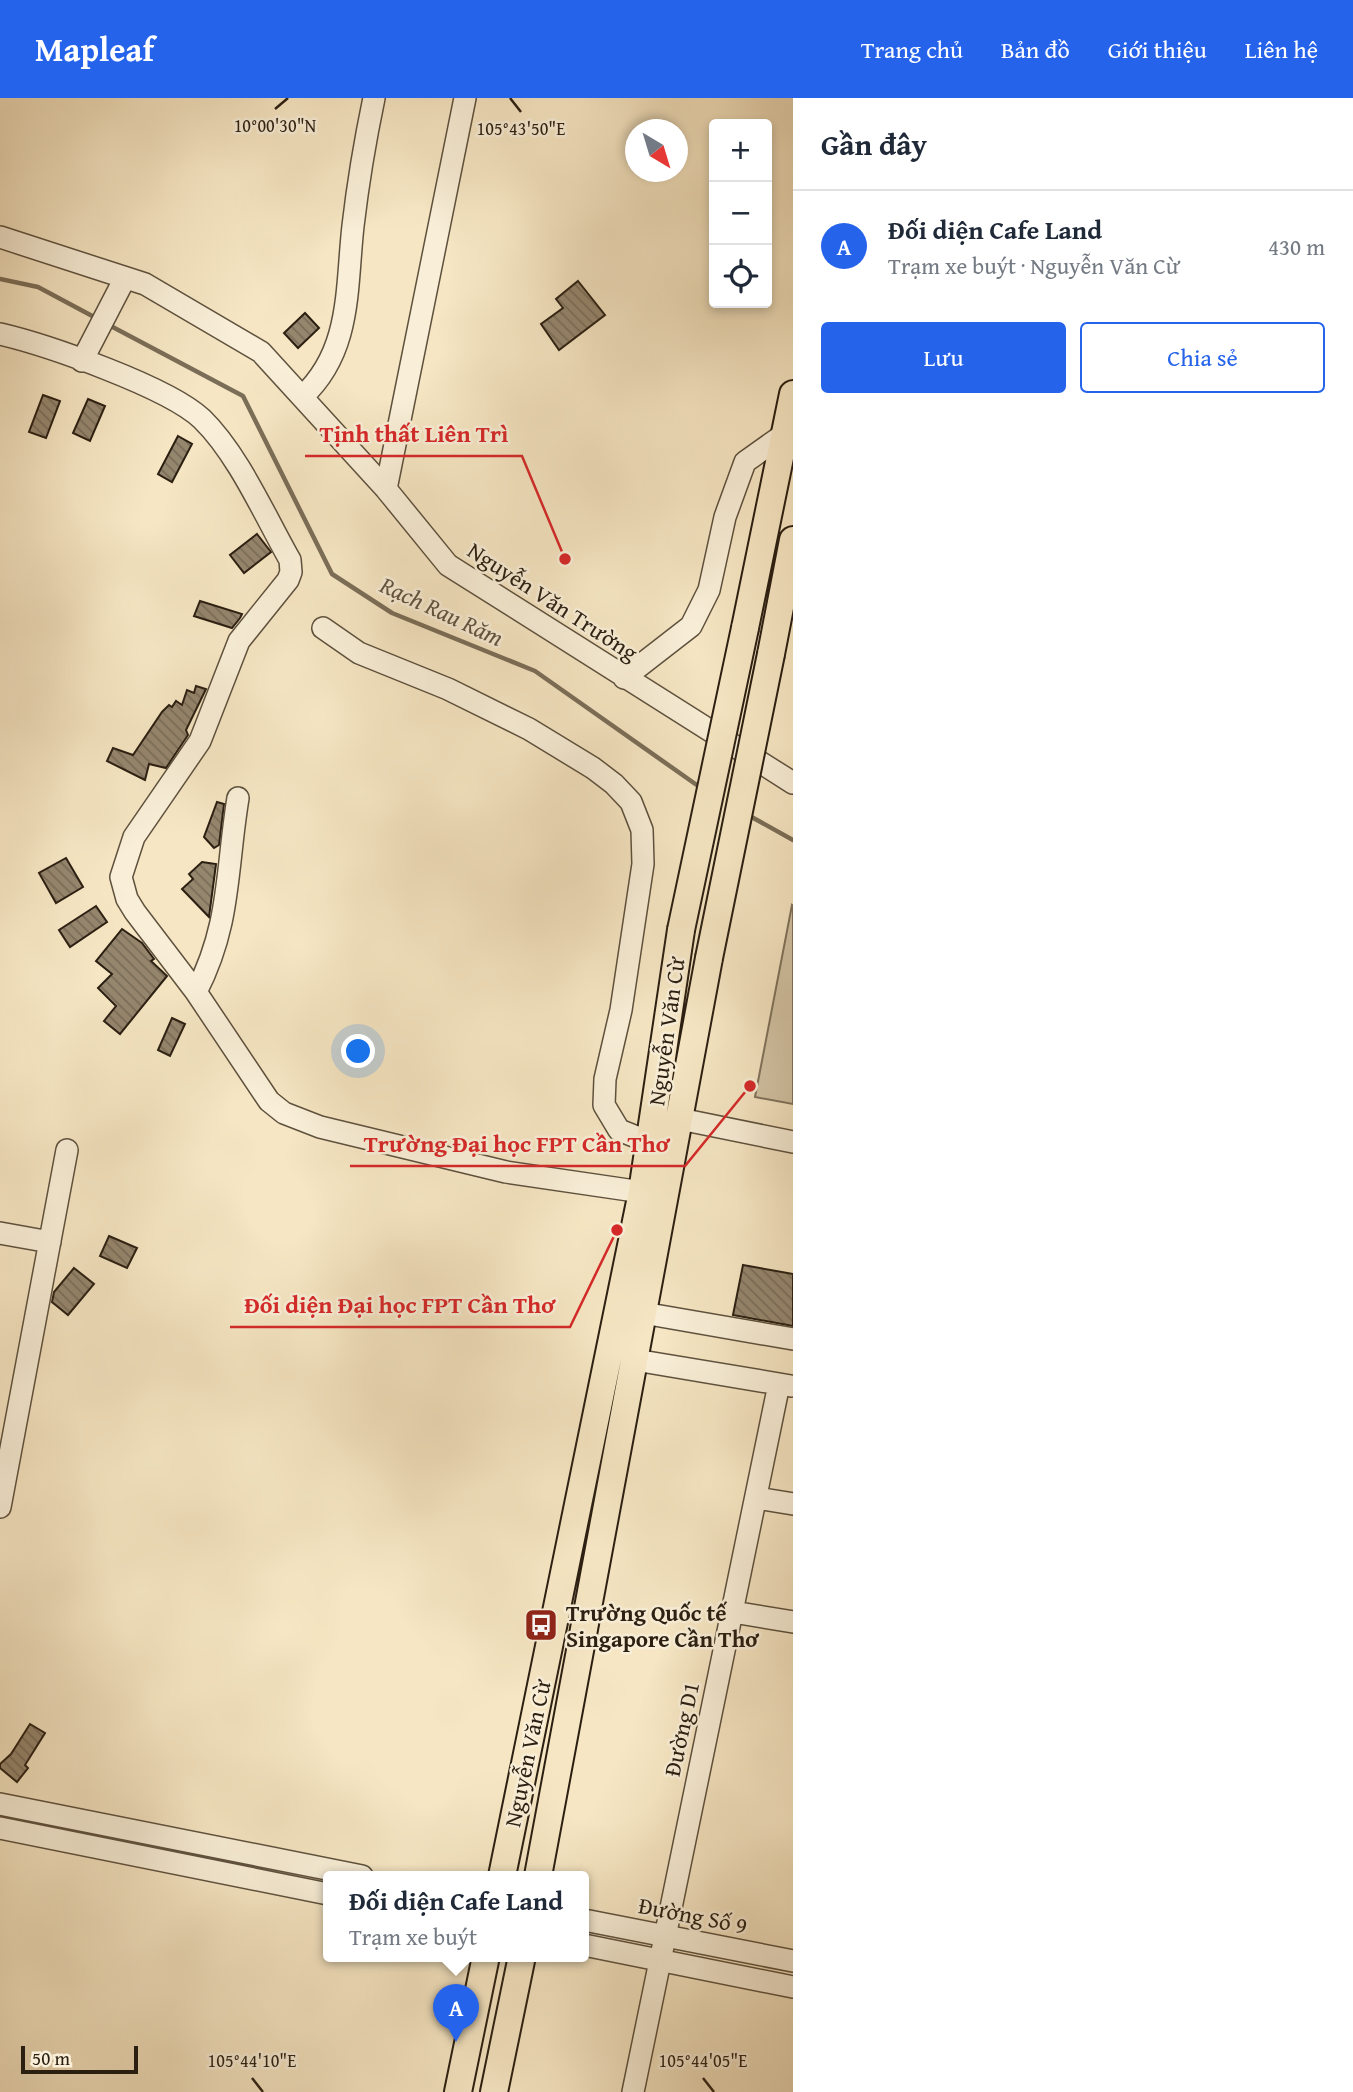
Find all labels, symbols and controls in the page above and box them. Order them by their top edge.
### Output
text: Mapleaf [35,25,154,73]
text: Trang chủ [861,32,963,67]
text: Bản đồ [1001,32,1070,67]
text: Giới thiệu [1108,32,1207,67]
text: Liên hệ [1245,32,1318,67]
text: 10°00'30"N [234,112,317,139]
text: 105°43'50"E [477,115,565,142]
north arrow [625,119,688,182]
map controls [709,119,772,308]
button: + [709,119,772,182]
text: Gần đây [821,122,927,166]
button: − [709,182,772,245]
text: Đối diện Cafe Land [888,210,1102,249]
text: A [837,230,851,263]
text: 430 m [1268,230,1325,263]
button: locate [709,245,772,308]
text: Trạm xe buýt · Nguyễn Văn Cừ [888,249,1180,282]
button: Lưu [821,322,1066,393]
button: Chia sẻ [1080,322,1325,393]
callout: Tịnh thất Liên Trì [305,411,522,456]
text: Tịnh thất Liên Trì [320,416,508,451]
street label: Nguyễn Văn Trường [461,533,645,669]
water label: Rạch Rau Răm [374,567,510,655]
street label: Nguyễn Văn Cừ [639,954,693,1108]
your location [341,1034,375,1068]
callout: Trường Đại học FPT Cần Thơ [350,1121,685,1166]
text: Trường Đại học FPT Cần Thơ [364,1126,671,1161]
callout: Đối diện Đại học FPT Cần Thơ [230,1282,570,1327]
text: Đối diện Đại học FPT Cần Thơ [244,1287,556,1322]
place label: Trường Quốc tế Singapore Cần Thơ [566,1596,759,1655]
bus stop icon: Trường Quốc tế Singapore Cần Thơ [522,1606,560,1644]
street label: Nguyễn Văn Cừ [495,1676,559,1830]
street label: Đường D1 [655,1679,707,1779]
popup [323,1871,589,1962]
text: Đối diện Cafe Land [349,1881,563,1920]
street label: Đường Số 9 [636,1888,750,1942]
text: Trạm xe buýt [349,1920,477,1953]
pin: A [433,1984,479,2042]
scale bar [21,2043,138,2075]
text: 50 m [32,2044,70,2072]
text: 105°44'10"E [208,2047,296,2074]
text: 105°44'05"E [659,2047,747,2074]

